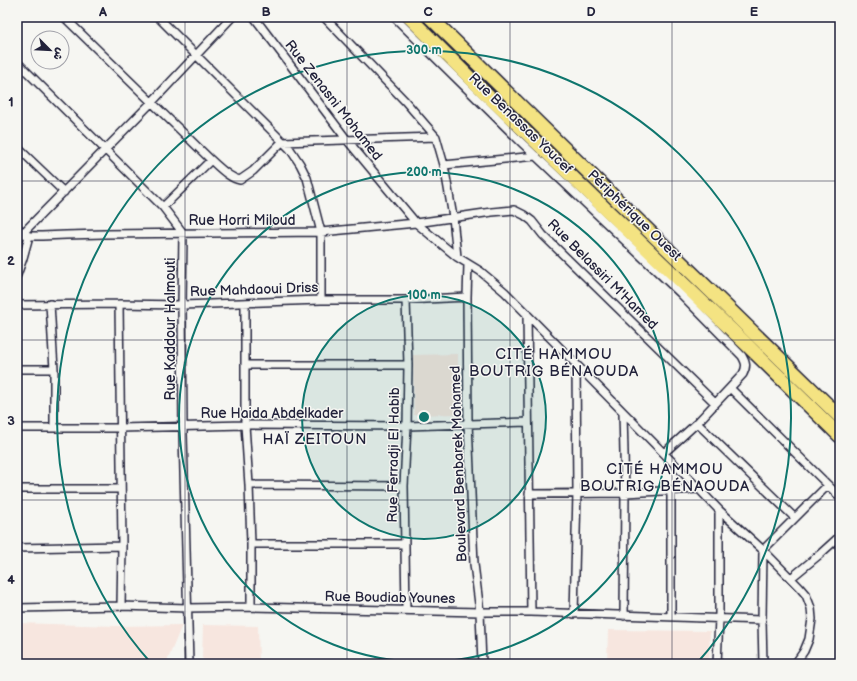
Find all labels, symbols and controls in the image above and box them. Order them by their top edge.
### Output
text: A [98,4,107,20]
text: B [261,4,271,20]
text: C [423,4,433,20]
text: D [586,4,596,20]
text: E [750,4,759,20]
north arrow [30,30,70,70]
street label: Rue Zenasni Mohamed [281,37,386,164]
text: 300 m [406,43,442,58]
text: ش [50,46,67,62]
street label: Rue Benassas Youcef [465,69,577,178]
text: 1 [8,94,14,110]
text: 200 m [406,165,442,180]
street label: Périphérique Ouest [584,166,686,265]
street label: Rue Horri Miloud [188,212,296,229]
street label: Rue Belassiri M'Hamed [544,216,661,333]
text: 2 [7,253,15,269]
street label: Rue Kaddour Halmouti [162,257,179,401]
street label: Rue Mahdaoui Driss [189,279,319,300]
text: 100 m [407,288,441,303]
district label: CITÉ HAMMOU BOUTRIG BÉNAOUDA [469,345,639,381]
street label: Boulevard Benbarek Mohamed [447,365,470,563]
street label: Rue Ferradji El Habib [384,387,403,523]
street label: Rue Haida Abdelkader [201,405,344,422]
centre of rings [417,410,431,424]
text: 3 [7,413,15,429]
district label: HAÏ ZEITOUN [263,430,367,449]
district label: CITÉ HAMMOU BOUTRIG BÉNAOUDA [580,460,750,496]
text: 4 [7,572,15,588]
street label: Rue Boudiab Younes [324,588,456,607]

